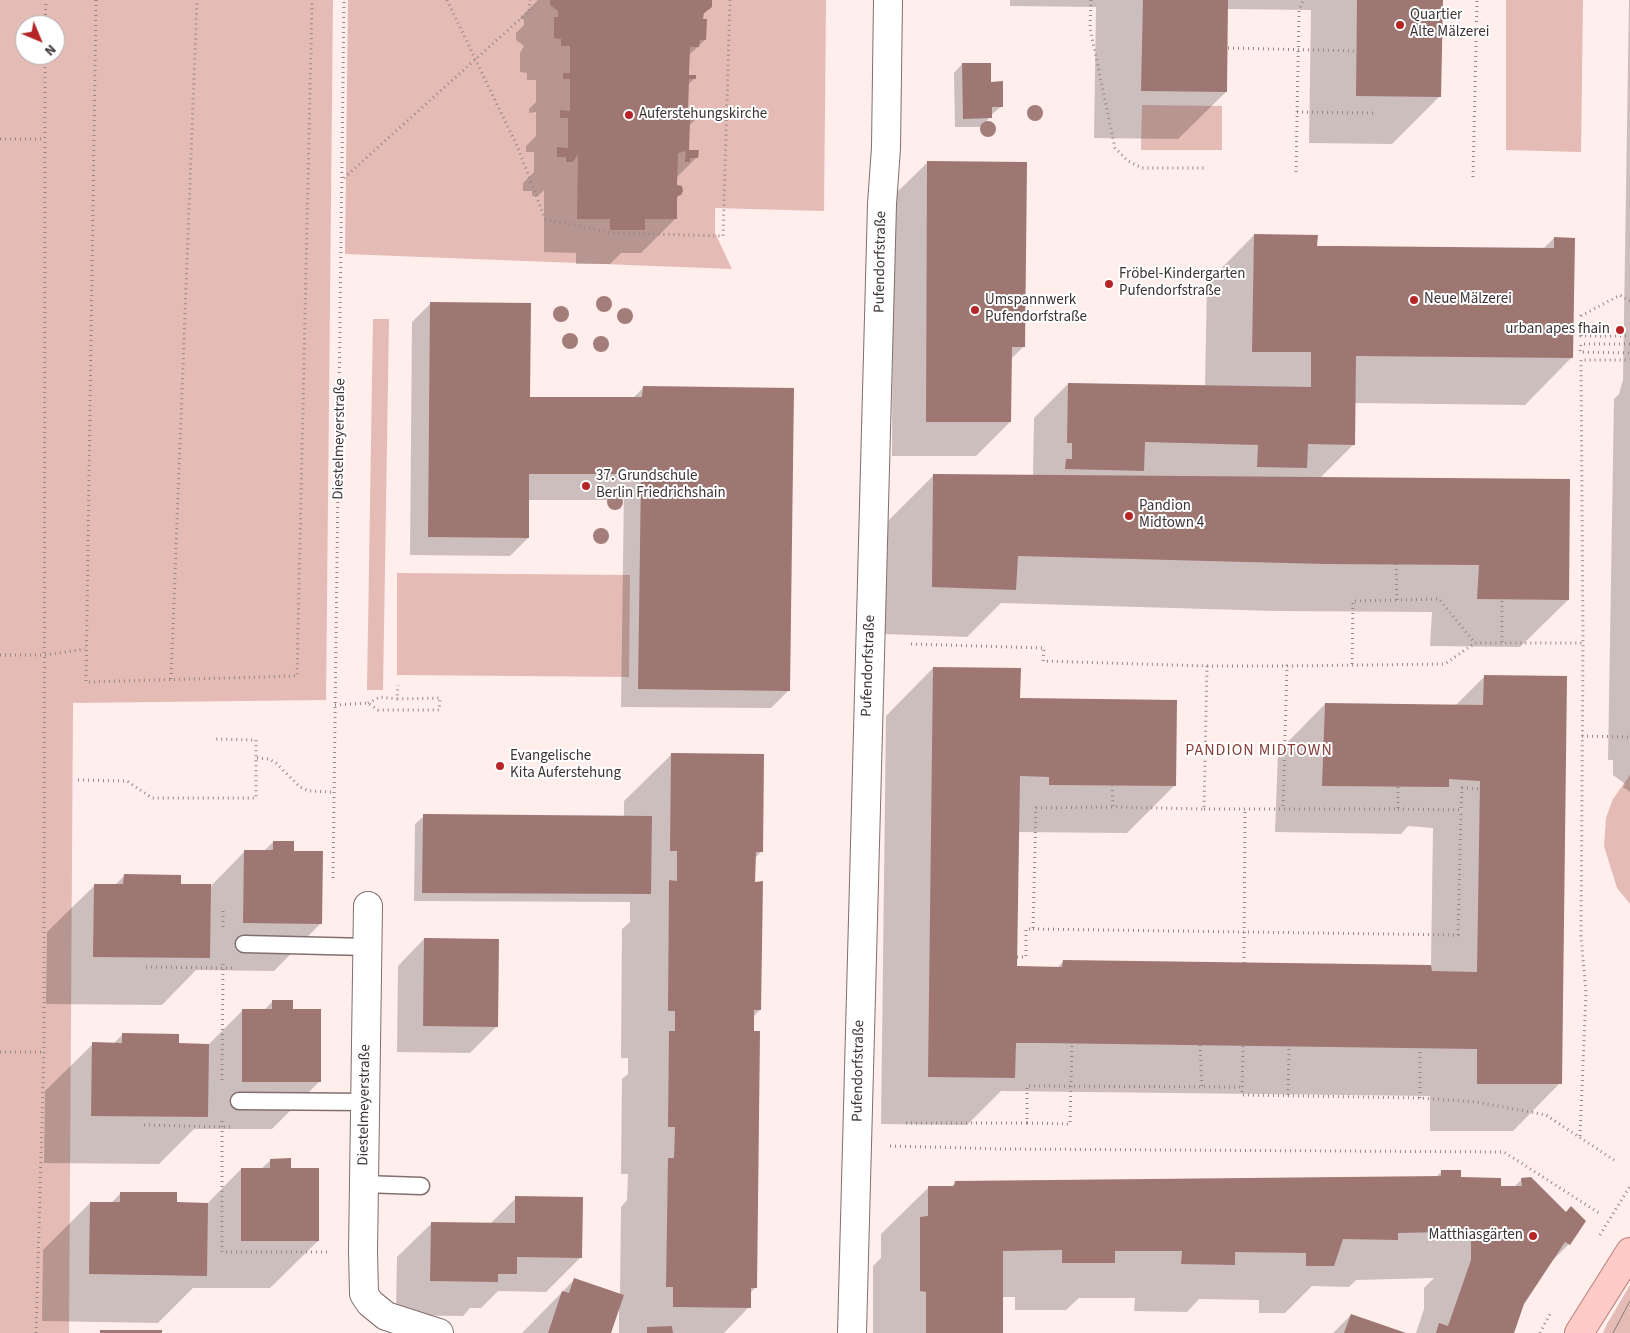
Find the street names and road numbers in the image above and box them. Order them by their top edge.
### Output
street label: Pufendorfstraße [871,211,891,313]
street label: Diestelmeyerstraße [330,378,350,500]
street label: Pufendorfstraße [858,615,880,717]
street label: Pufendorfstraße [849,1020,869,1122]
street label: Diestelmeyerstraße [355,1044,375,1166]

